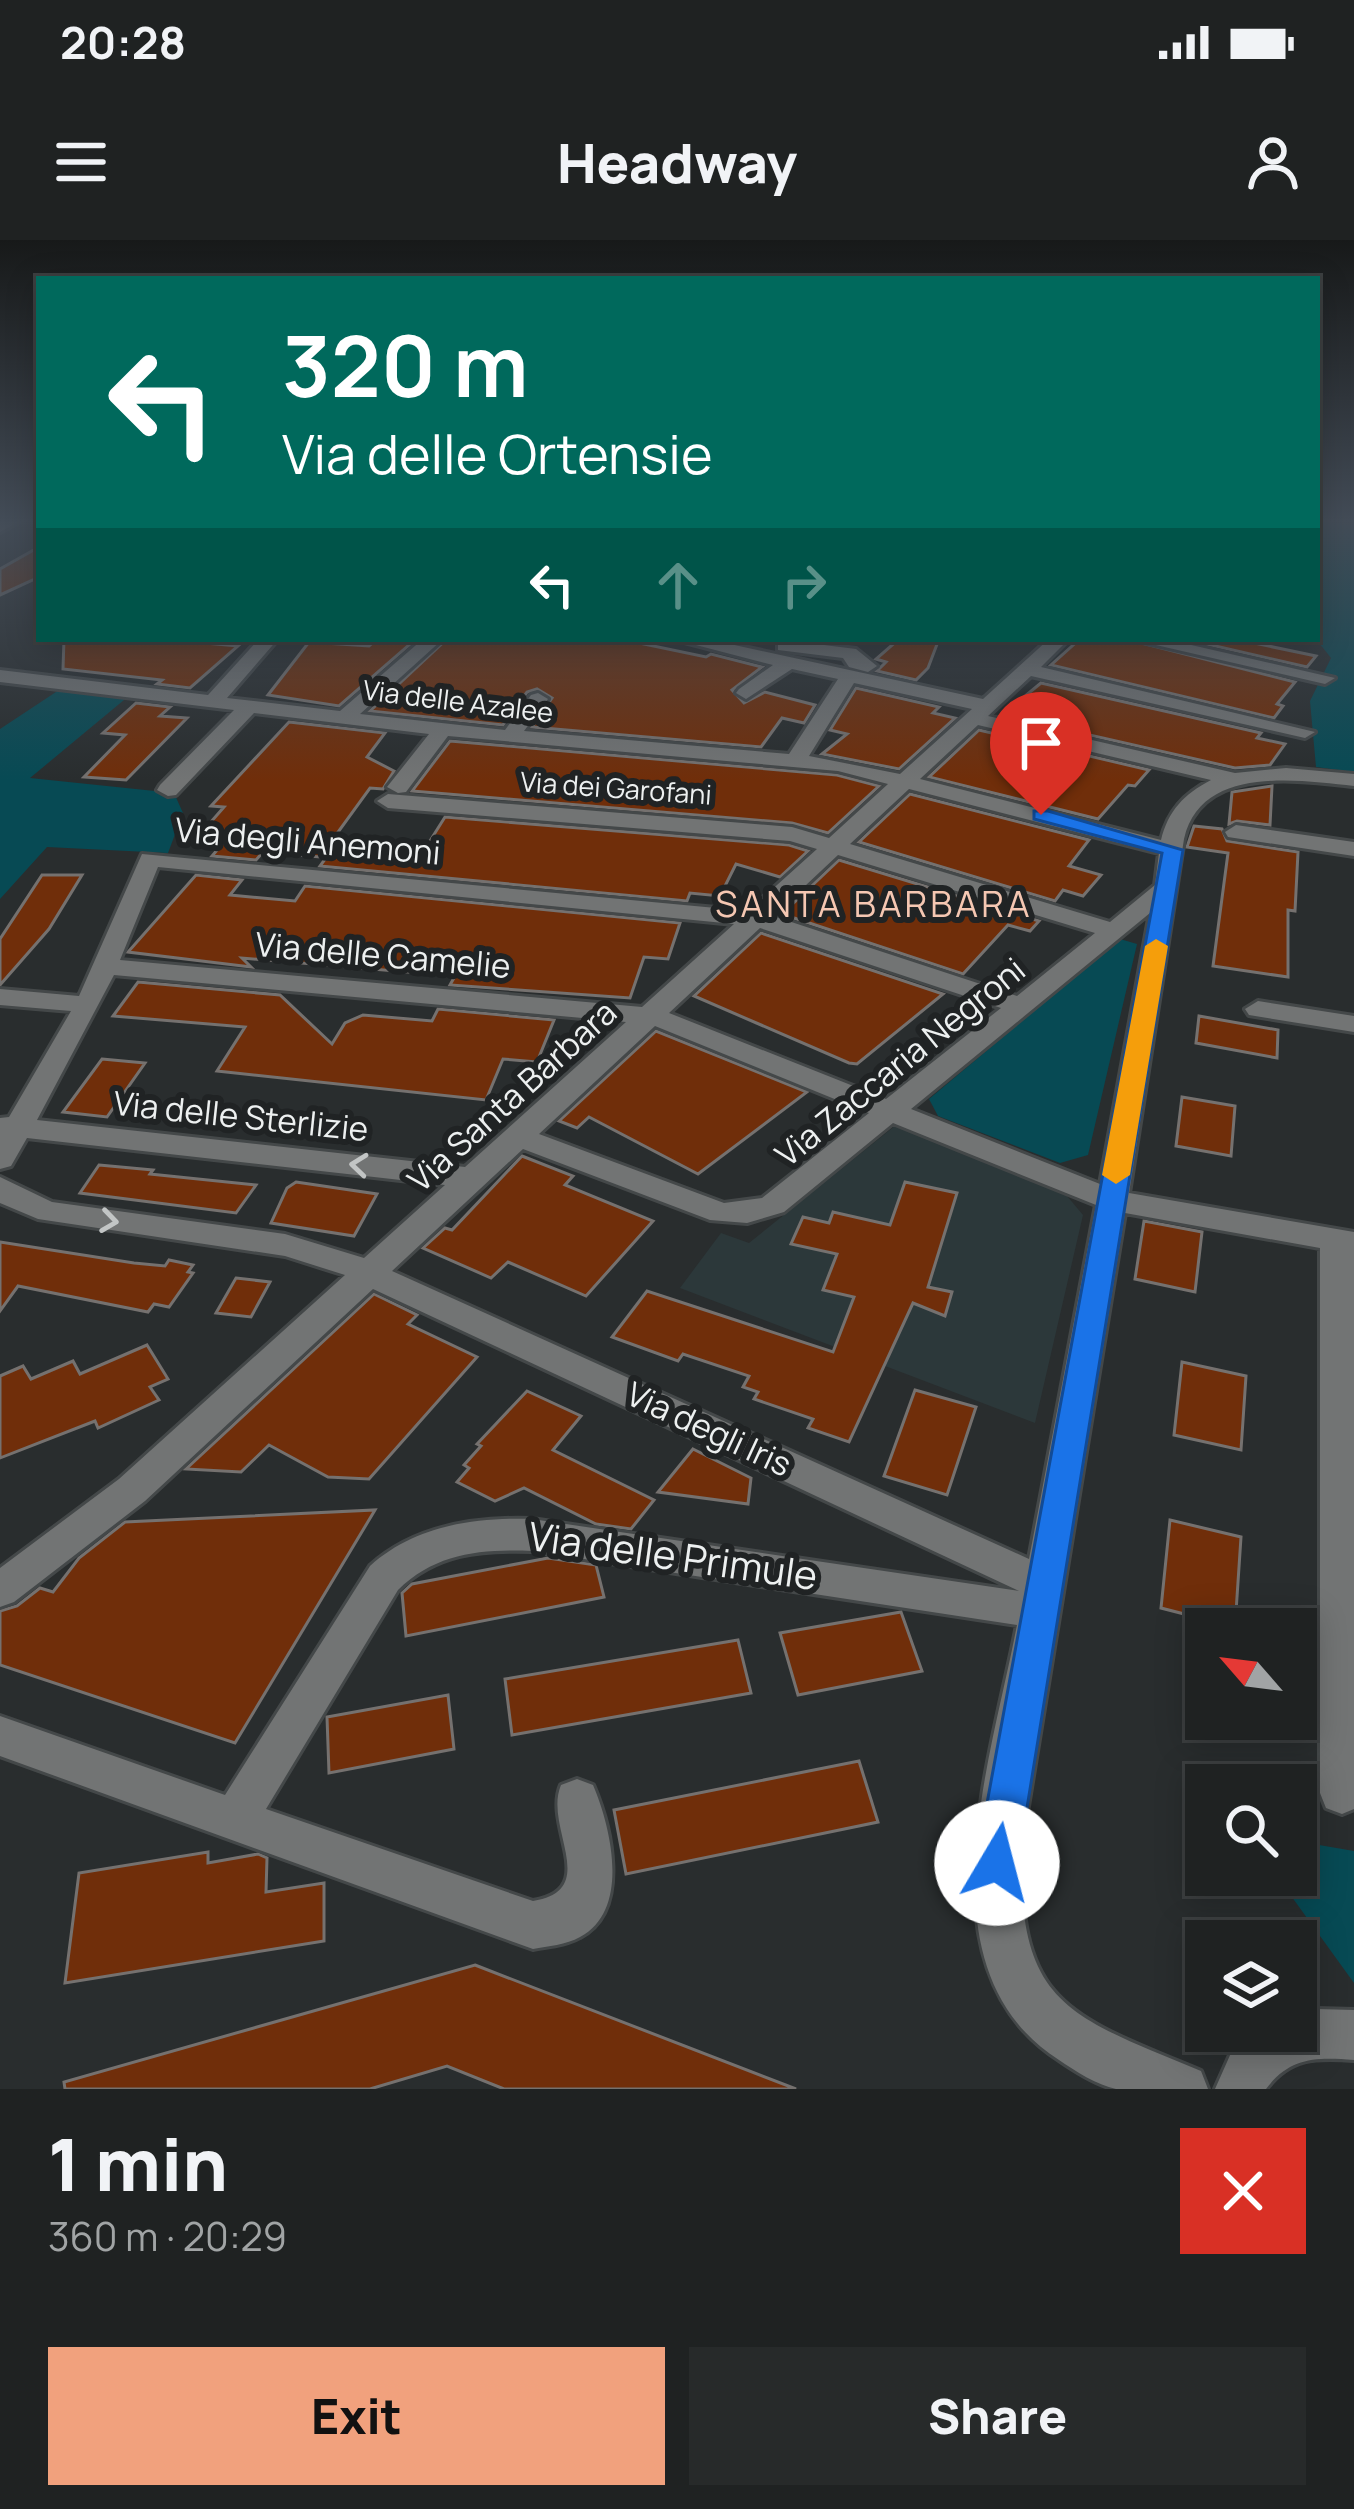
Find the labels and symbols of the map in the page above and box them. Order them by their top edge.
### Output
street label: Via delle Azalee [361,670,555,731]
pin [990,692,1092,815]
street label: Via dei Garofani [519,762,713,813]
street label: Via degli Anemoni [173,806,443,875]
district label: SANTA BARBARA [715,879,1033,928]
street label: Via delle Camelie [254,921,512,988]
street label: Via Zaccaria Negroni [765,947,1034,1176]
street label: Via Santa Barbara [398,990,626,1201]
street label: Via delle Sterlizie [111,1080,371,1151]
one-way arrow [349,1153,369,1179]
one-way arrow [99,1208,119,1234]
street label: Via degli Iris [620,1371,799,1486]
street label: Via delle Primule [525,1508,821,1602]
north arrow [1185,1608,1317,1740]
position arrow [934,1800,1060,1926]

